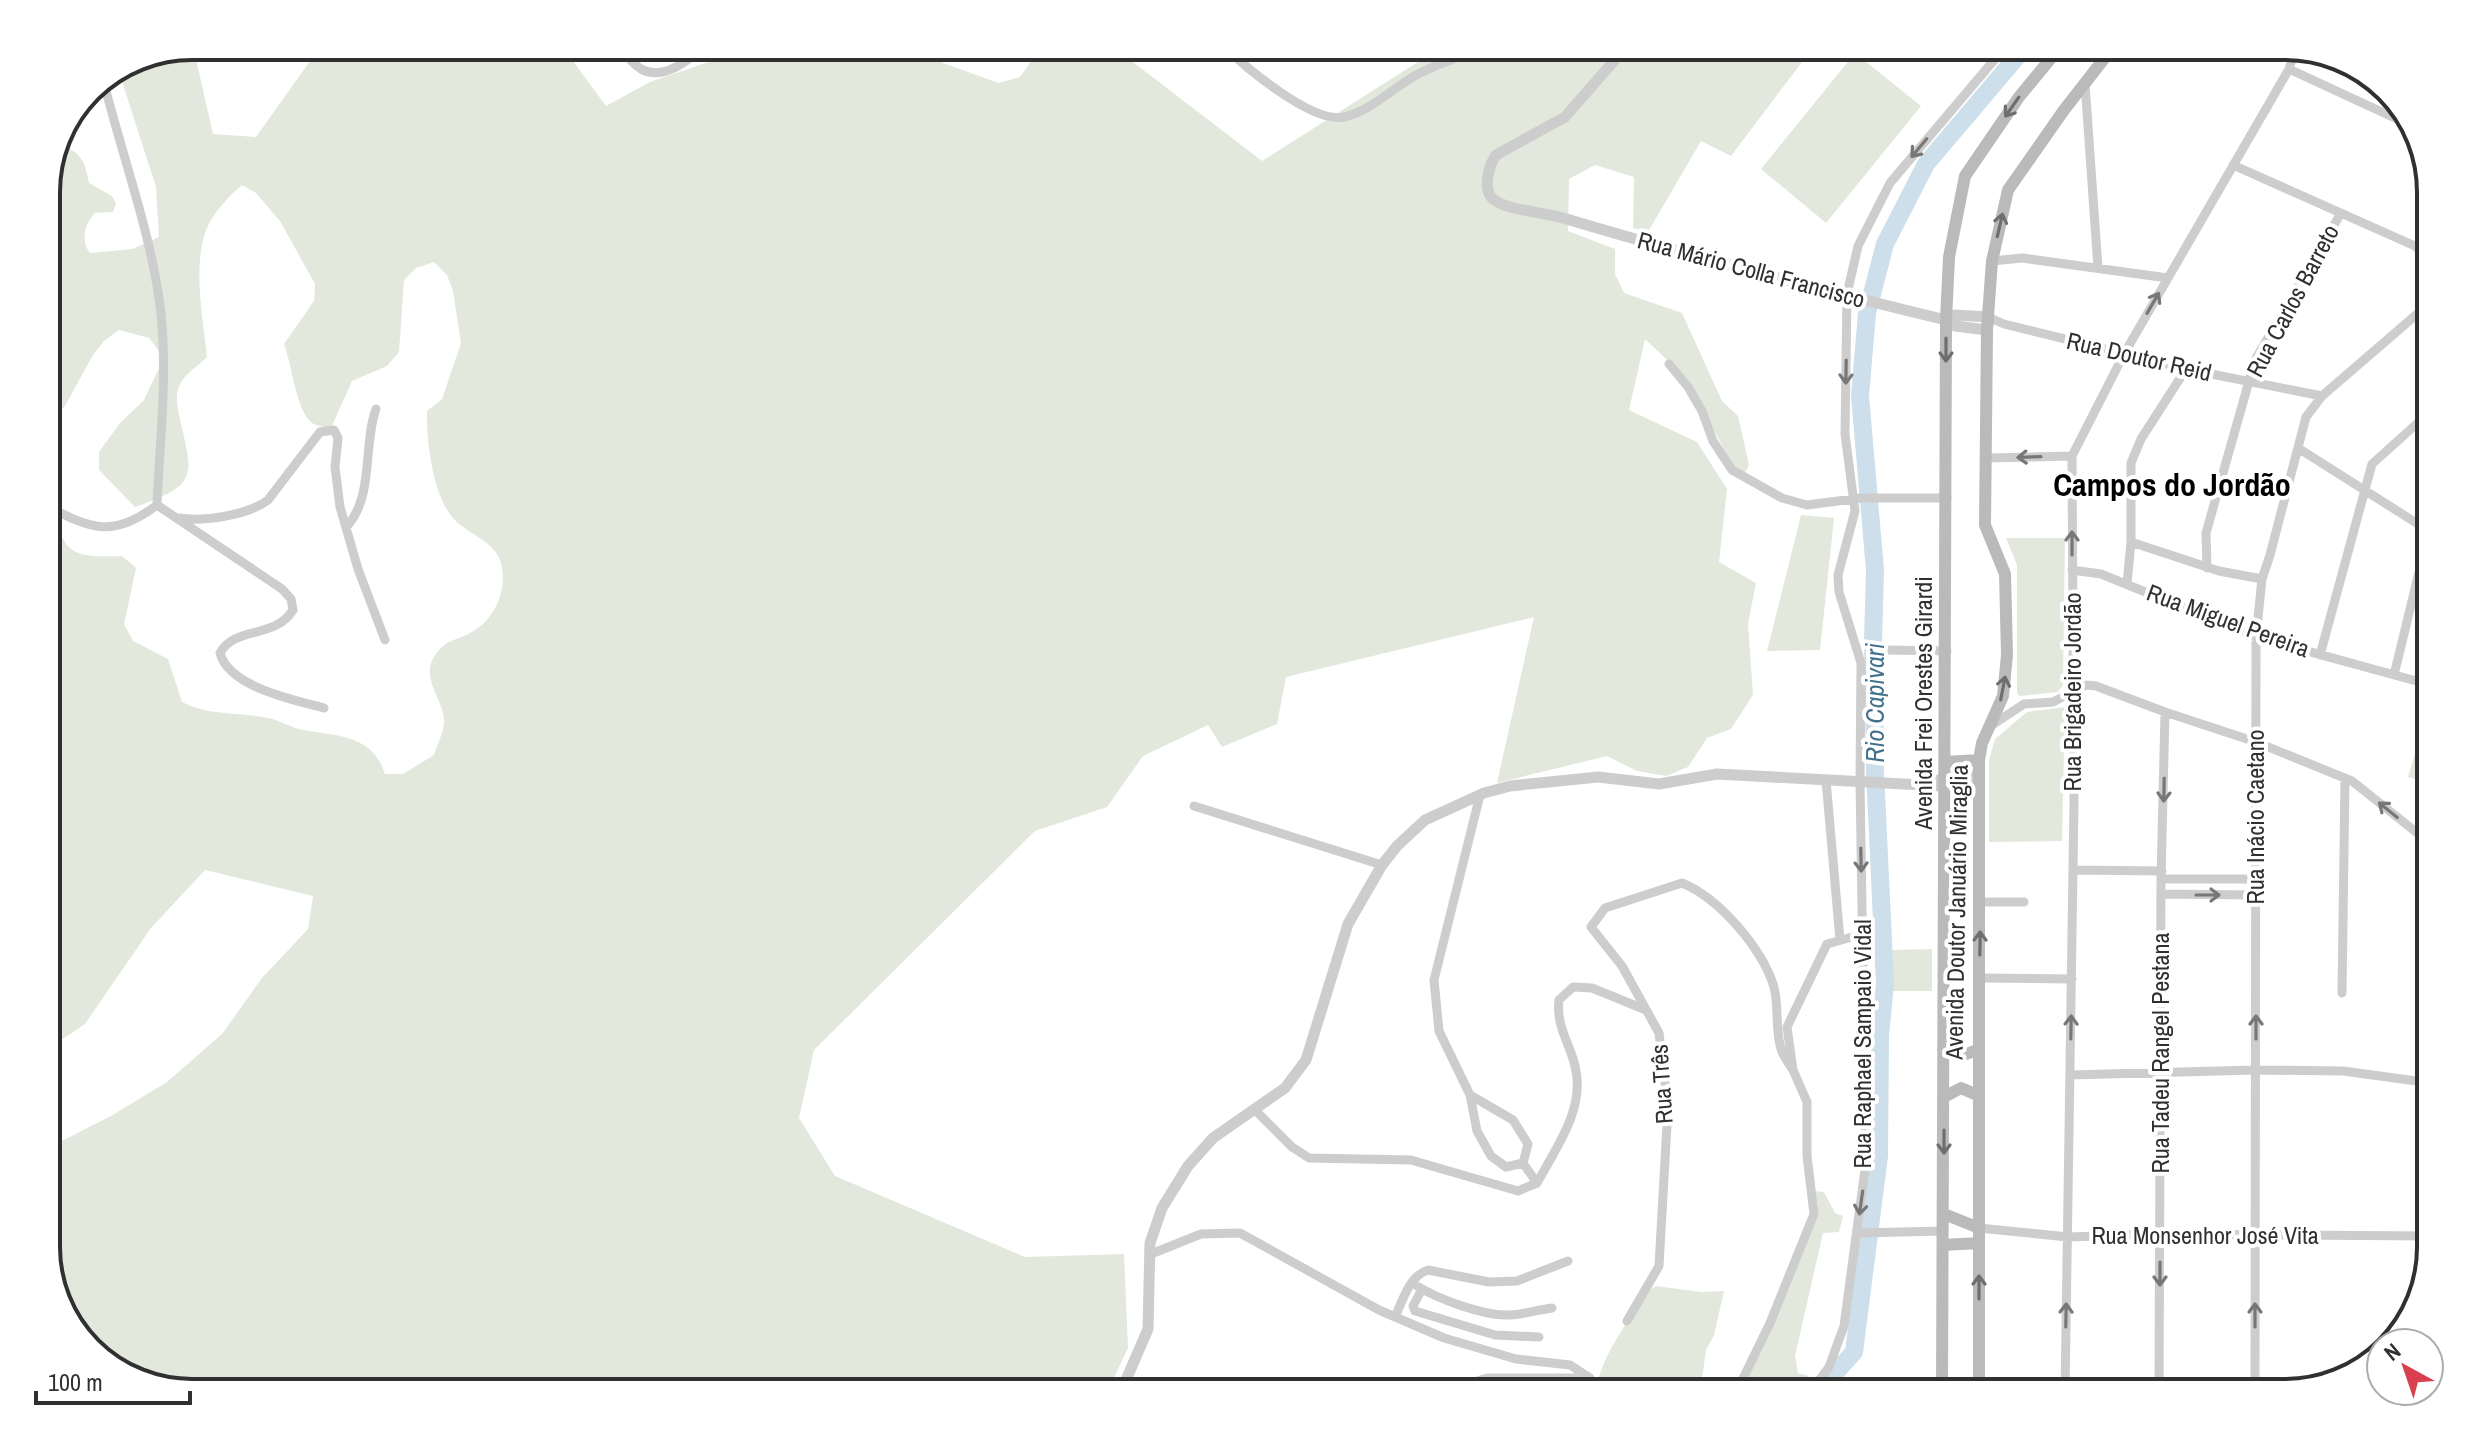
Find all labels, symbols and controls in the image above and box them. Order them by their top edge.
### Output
one-way arrow [2004,95,2020,117]
one-way arrow [1910,137,1928,158]
one-way arrow [1993,213,2008,238]
street label: Rua Carlos Barreto [2238,219,2346,382]
street label: Rua Mário Colla Francisco [1634,223,1868,315]
one-way arrow [2146,292,2161,316]
street label: Rua Doutor Reid [2064,324,2215,388]
one-way arrow [1938,336,1954,363]
one-way arrow [1838,358,1854,385]
one-way arrow [2016,449,2043,465]
district label: Campos do Jordão [2053,463,2291,506]
one-way arrow [2064,530,2080,557]
street label: Avenida Frei Orestes Girardi [1907,576,1939,831]
street label: Rua Miguel Pereira [2143,576,2314,664]
street label: Rua Brigadeiro Jordão [2056,592,2088,792]
water label: Rio Capivari [1857,643,1892,763]
one-way arrow [1997,675,2012,701]
street label: Rua Inácio Caetano [2239,729,2271,905]
street label: Avenida Doutor Januário Miraglia [1937,764,1975,1061]
one-way arrow [2156,776,2172,803]
one-way arrow [2378,801,2399,818]
one-way arrow [1854,846,1869,873]
one-way arrow [2194,887,2221,902]
street label: Rua Raphael Sampaio Vidal [1846,919,1878,1169]
one-way arrow [1972,930,1987,957]
street label: Rua Tadeu Rangel Pestana [2144,933,2176,1173]
one-way arrow [2063,1014,2079,1041]
one-way arrow [2248,1014,2264,1041]
street label: Rua Três [1642,1043,1680,1125]
one-way arrow [1936,1128,1952,1155]
one-way arrow [1853,1190,1868,1216]
street label: Rua Monsenhor José Vita [2091,1219,2319,1251]
one-way arrow [2152,1260,2168,1287]
one-way arrow [1971,1274,1987,1301]
one-way arrow [2059,1302,2074,1329]
one-way arrow [2247,1302,2263,1329]
north arrow [2365,1327,2445,1407]
text: N [2378,1336,2407,1367]
scale bar [36,1355,190,1405]
text: 100 m [48,1366,103,1398]

